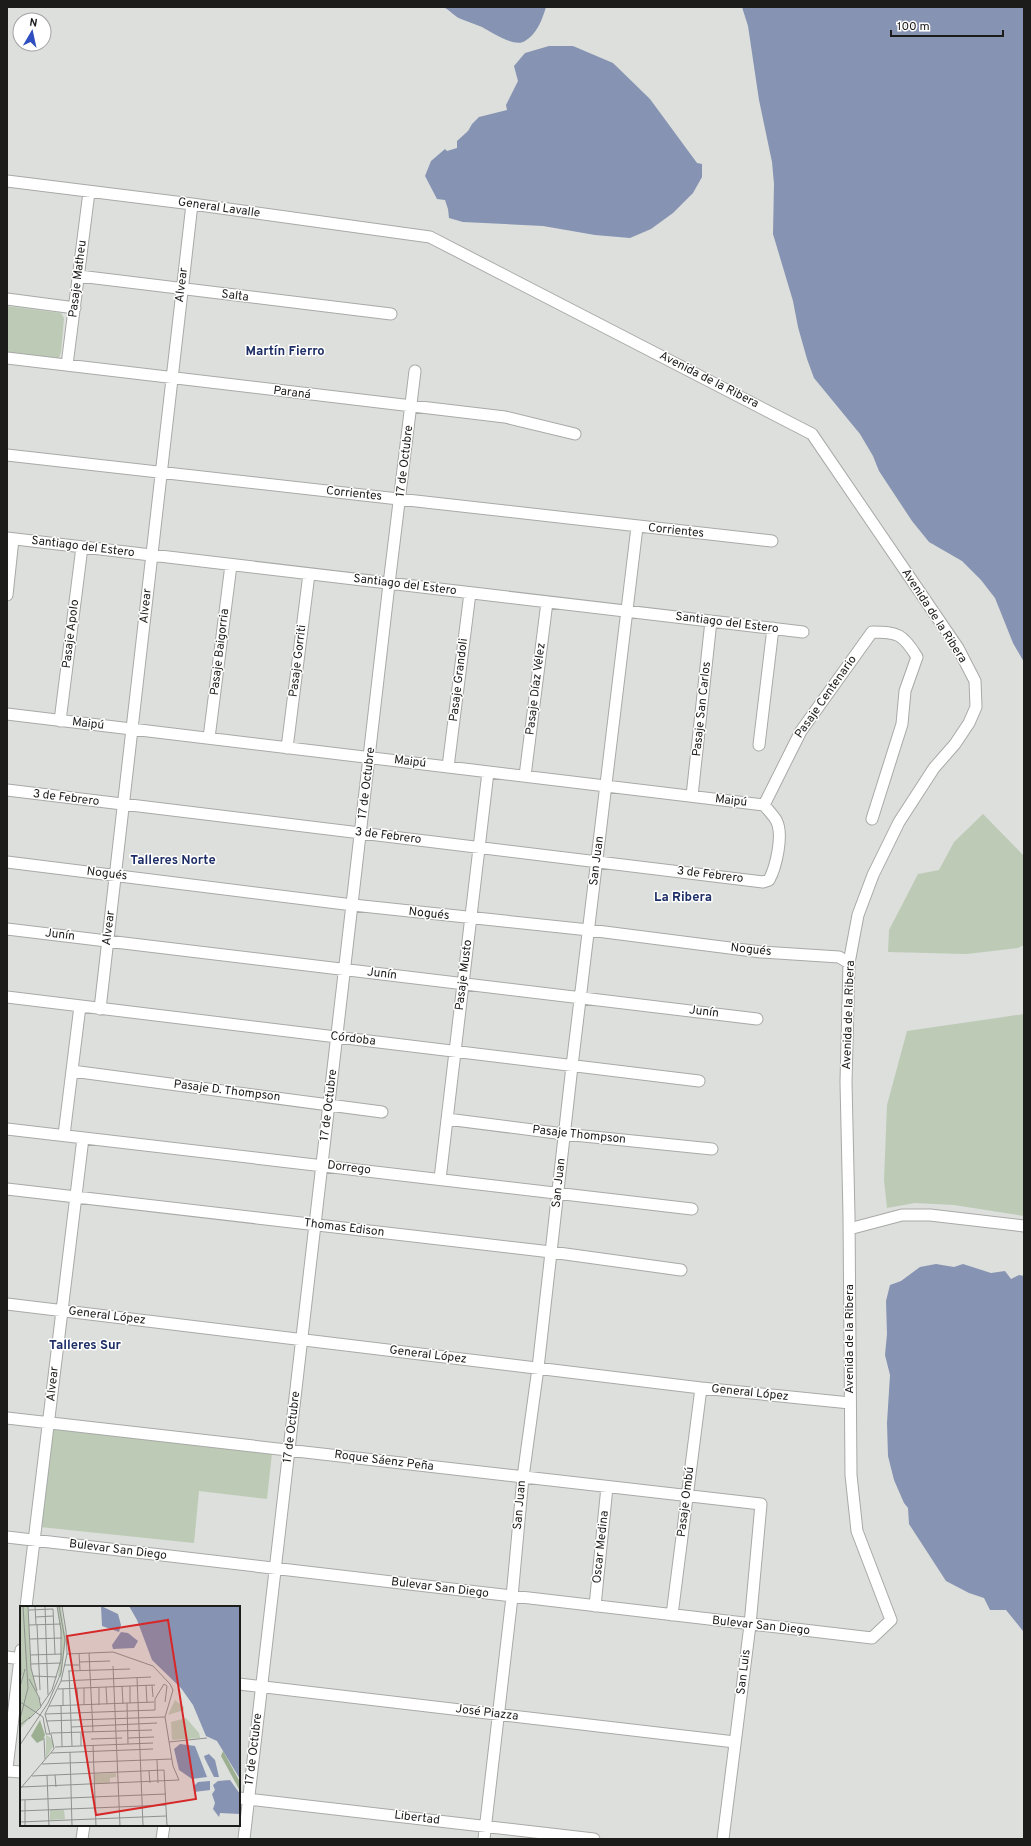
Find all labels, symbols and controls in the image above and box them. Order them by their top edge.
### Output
north arrow [12,12,52,52]
scale bar [891,12,1003,38]
text: N [28,16,38,31]
text: 100 m [897,19,930,35]
street label: General Lavalle [177,194,261,222]
street label: Pasaje Matheu [65,239,91,319]
street label: Alvear [172,266,192,303]
street label: Salta [220,286,250,306]
district label: Martín Fierro [245,344,325,360]
street label: Avenida de la Ribera [657,348,761,412]
street label: Paraná [272,383,312,403]
street label: 17 de Octubre [393,424,417,498]
street label: Corrientes [325,483,383,505]
street label: Corrientes [647,520,705,542]
street label: Santiago del Estero [30,533,136,561]
street label: Avenida de la Ribera [897,566,971,666]
street label: Santiago del Estero [352,571,458,599]
street label: Alvear [136,587,156,624]
street label: Pasaje Apolo [59,598,83,669]
street label: Pasaje Baigorria [207,608,233,696]
street label: Santiago del Estero [674,609,780,637]
street label: Pasaje Gorriti [286,624,310,698]
street label: Pasaje Grandoli [446,637,472,723]
street label: Pasaje Díaz Vélez [522,642,550,736]
street label: Pasaje Centenario [791,652,861,742]
street label: Pasaje San Carlos [689,661,715,757]
street label: Maipú [71,714,105,734]
street label: 17 de Octubre [355,746,379,820]
street label: Maipú [393,752,427,772]
street label: 3 de Febrero [32,786,101,810]
street label: Maipú [714,791,748,811]
street label: 3 de Febrero [354,824,423,848]
street label: San Juan [586,835,608,887]
district label: Talleres Norte [130,853,216,869]
street label: 3 de Febrero [676,863,745,887]
street label: Nogués [86,864,128,884]
district label: La Ribera [654,890,712,906]
street label: Nogués [408,904,450,924]
street label: Alvear [99,909,119,946]
street label: Junín [44,925,76,945]
street label: Pasaje Musto [452,938,476,1011]
street label: Nogués [730,940,772,960]
street label: Avenida de la Ribera [839,960,859,1070]
street label: Junín [366,964,398,984]
street label: Junín [688,1002,720,1022]
street label: Córdoba [329,1028,377,1050]
street label: 17 de Octubre [317,1068,341,1142]
street label: Pasaje D. Thompson [173,1077,281,1105]
street label: Pasaje Thompson [531,1122,627,1148]
street label: Dorrego [326,1157,372,1179]
street label: San Juan [548,1157,570,1209]
street label: Thomas Edison [303,1215,385,1241]
street label: Avenida de la Ribera [842,1284,858,1394]
street label: General López [67,1303,147,1329]
district label: Talleres Sur [49,1338,122,1354]
street label: General López [388,1342,468,1368]
street label: Alvear [43,1365,63,1402]
street label: General López [710,1381,790,1405]
street label: 17 de Octubre [280,1390,304,1464]
street label: Roque Sáenz Peña [333,1447,435,1475]
street label: Pasaje Ombú [674,1466,698,1538]
street label: San Juan [510,1479,530,1531]
street label: Oscar Medina [589,1510,613,1584]
street label: Bulevar San Diego [68,1536,168,1564]
street label: Bulevar San Diego [390,1574,490,1602]
inset map [20,1606,240,1826]
street label: Bulevar San Diego [711,1613,811,1639]
street label: San Luis [733,1649,755,1695]
street label: José Piazza [455,1701,519,1725]
street label: 17 de Octubre [242,1712,266,1786]
street label: Libertad [393,1807,441,1829]

